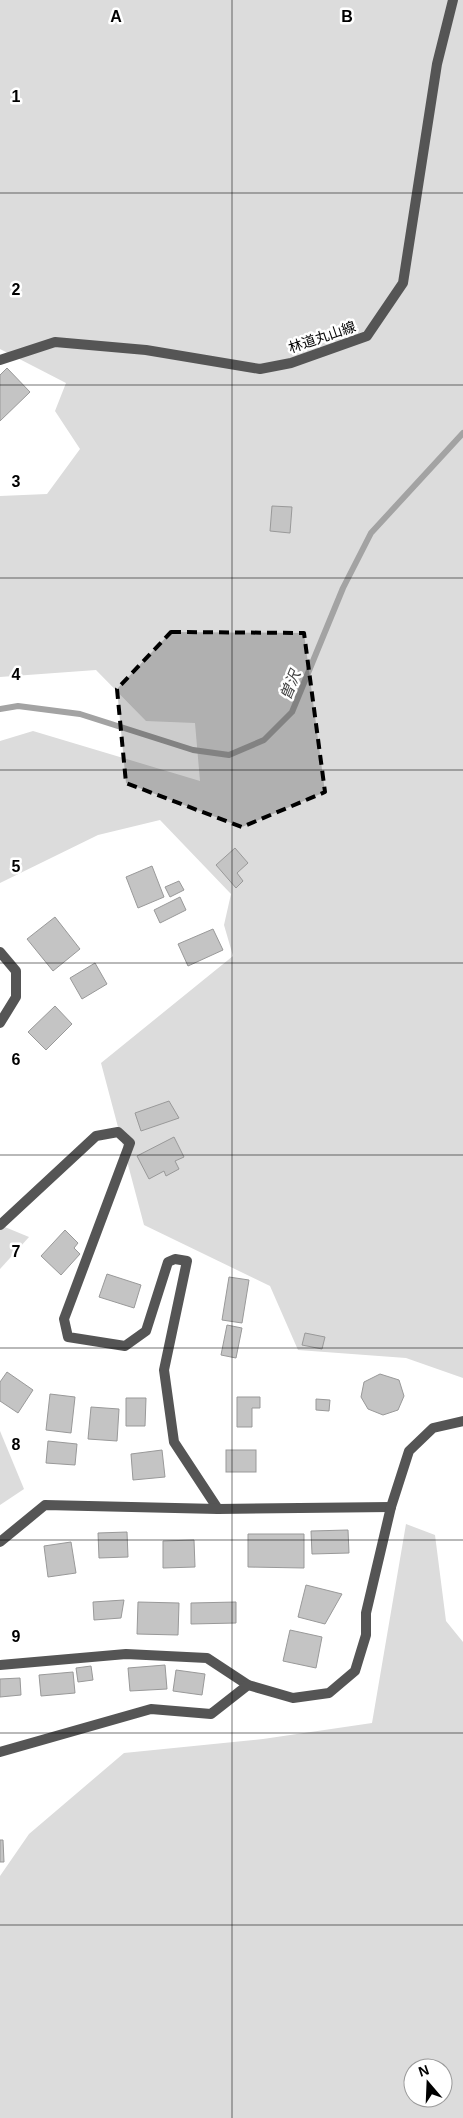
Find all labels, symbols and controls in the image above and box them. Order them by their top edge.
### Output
text: A [110,8,122,25]
text: B [341,8,353,25]
text: 1 [12,88,21,105]
text: 2 [12,281,21,298]
street label: 林道丸山線 [286,318,358,356]
text: 3 [12,473,21,490]
text: 4 [12,666,21,683]
water label: 曽沢 [276,666,304,702]
text: 5 [12,858,21,875]
text: 6 [12,1051,21,1068]
text: 7 [12,1243,21,1260]
text: 8 [12,1436,21,1453]
text: 9 [12,1628,21,1645]
north arrow [403,2058,453,2108]
text: N [416,2061,431,2080]

